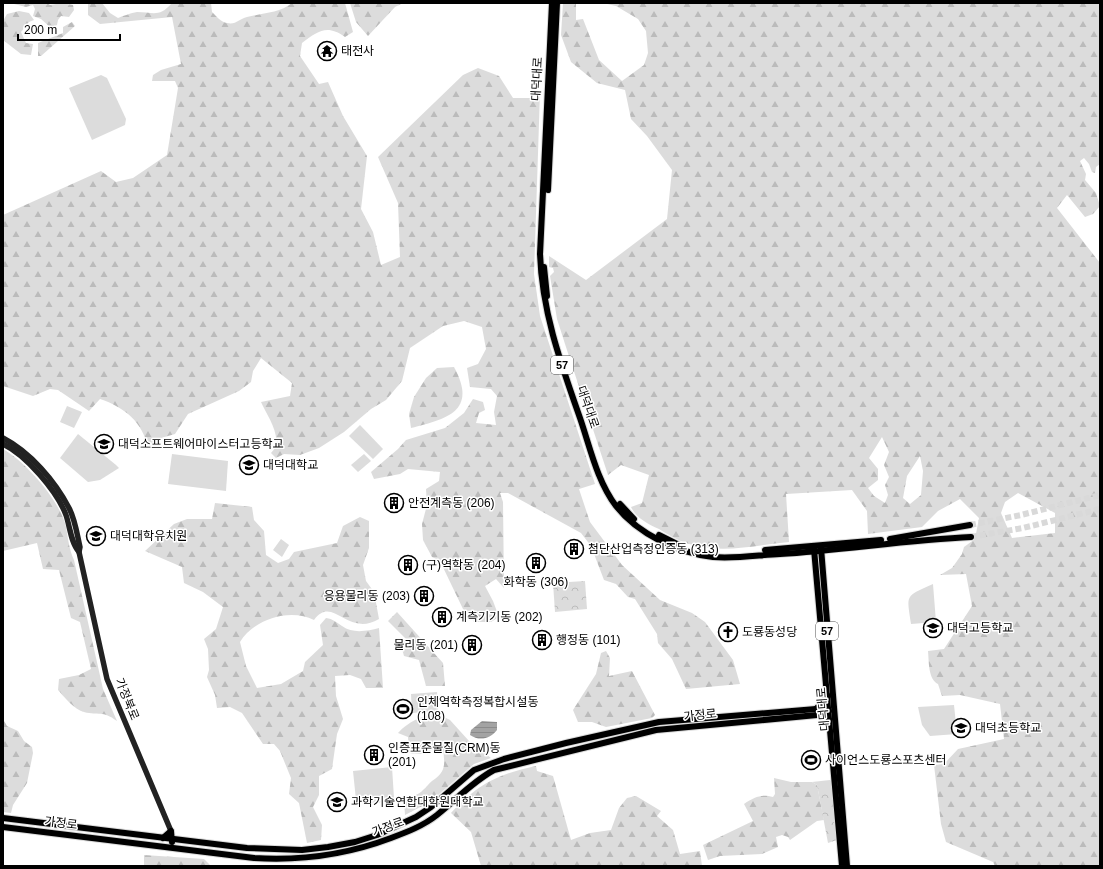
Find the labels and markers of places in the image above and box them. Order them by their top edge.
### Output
temple icon: 태전사 [316,40,338,62]
place label: 태전사 [341,44,374,58]
school or university icon: 대덕소프트웨어마이스터고등학교 [93,433,115,455]
place label: 대덕소프트웨어마이스터고등학교 [118,437,284,451]
school or university icon: 대덕대학교 [238,454,260,476]
place label: 대덕대학교 [263,458,318,472]
building icon: 안전계측동 (206) [383,492,405,514]
place label: 안전계측동 (206) [408,496,495,510]
school or university icon: 대덕대학유치원 [85,525,107,547]
place label: 대덕대학유치원 [110,529,187,543]
building icon: 첨단산업측정인증동 (313) [563,538,585,560]
place label: 첨단산업측정인증동 (313) [588,542,719,556]
building icon: 화학동 (306) [525,552,547,574]
building icon: (구)역학동 (204) [397,554,419,576]
place label: (구)역학동 (204) [422,558,506,572]
place label: 화학동 (306) [504,575,568,589]
building icon: 응용물리동 (203) [413,585,435,607]
place label: 응용물리동 (203) [323,589,410,603]
building icon: 계측기기동 (202) [431,606,453,628]
place label: 계측기기동 (202) [456,610,543,624]
school or university icon: 대덕고등학교 [922,617,944,639]
church icon: 도룡동성당 [717,621,739,643]
place label: 대덕고등학교 [947,621,1013,635]
place label: 도룡동성당 [742,625,797,639]
building icon: 행정동 (101) [531,629,553,651]
place label: 행정동 (101) [556,633,620,647]
building icon: 물리동 (201) [461,634,483,656]
place label: 물리동 (201) [394,638,458,652]
place label: 인체역학측정복합시설동 (108) [417,695,538,723]
sports icon: 인체역학측정복합시설동 (108) [392,698,414,720]
school or university icon: 대덕초등학교 [950,717,972,739]
place label: 대덕초등학교 [975,721,1041,735]
place label: 인증표준물질(CRM)동 (201) [388,741,501,769]
building icon: 인증표준물질(CRM)동 (201) [363,744,385,766]
sports icon: 사이언스도룡스포츠센터 [800,749,822,771]
place label: 사이언스도룡스포츠센터 [825,753,946,767]
school or university icon: 과학기술연합대학원대학교 [326,791,348,813]
place label: 과학기술연합대학원대학교 [351,795,483,809]

